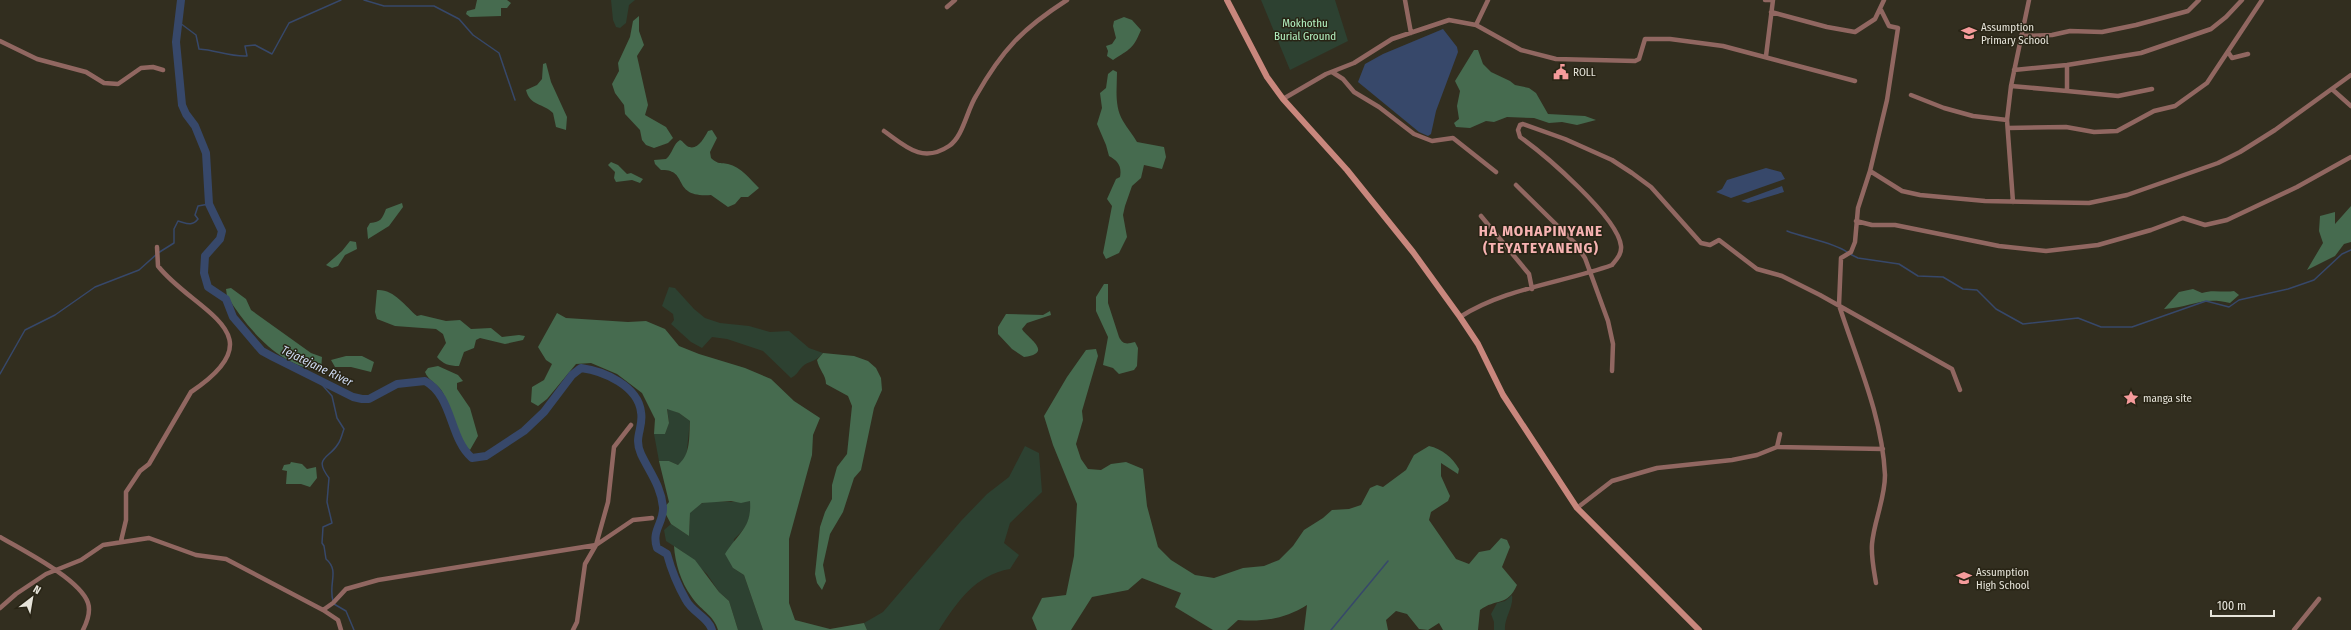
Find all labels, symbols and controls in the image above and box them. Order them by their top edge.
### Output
park label: Mokhothu Burial Ground [1274,17,1336,43]
place label: Assumption Primary School [1981,21,2049,47]
school or university icon: Assumption Primary School [1960,24,1978,42]
public building icon: ROLL [1552,63,1570,81]
place label: ROLL [1573,66,1596,79]
district label: HA MOHAPINYANE (TEYATEYANENG) [1479,222,1603,257]
water label: Tejatejane River [279,343,356,390]
place icon: manga site [2122,389,2140,407]
place label: manga site [2143,392,2192,405]
place label: Assumption High School [1976,566,2030,592]
school or university icon: Assumption High School [1955,569,1973,587]
north arrow [12,578,52,618]
text: N [31,583,43,597]
scale bar [2211,592,2274,618]
text: 100 m [2217,599,2246,613]

